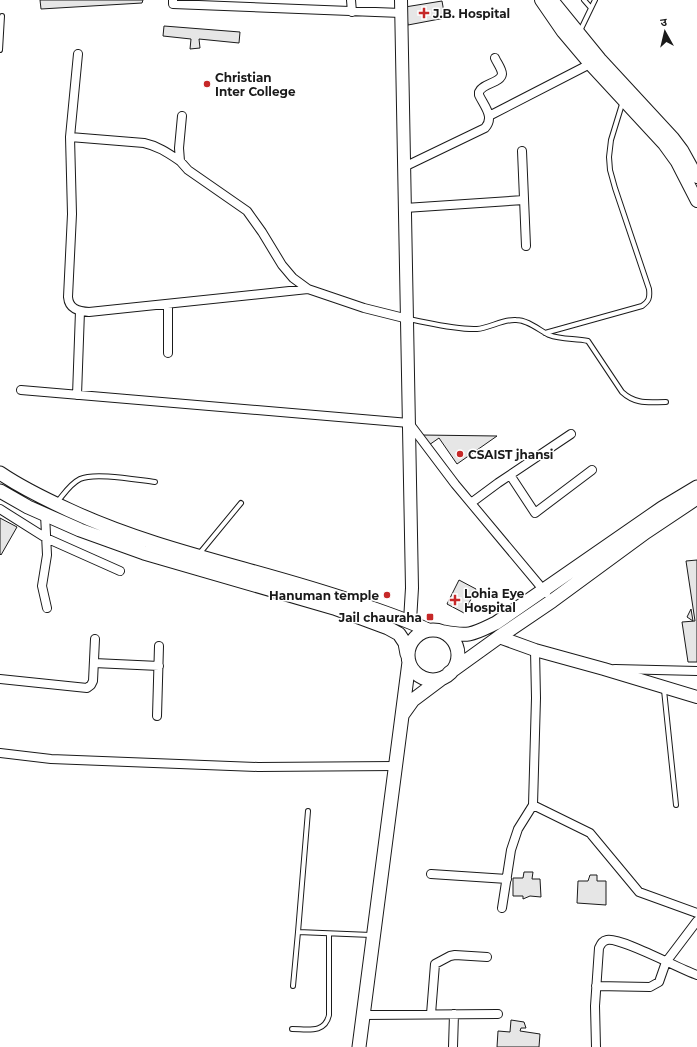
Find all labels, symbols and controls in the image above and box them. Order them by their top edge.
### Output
place label: J.B. Hospital [432,6,510,21]
marker: J.B. Hospital [418,7,430,19]
north arrow [645,12,685,52]
text: उ [659,15,668,29]
place label: Christian Inter College [215,70,296,99]
marker: Christian Inter College [202,79,212,89]
place label: CSAIST jhansi [468,447,553,462]
marker: CSAIST jhansi [455,449,465,459]
place label: Lohia Eye Hospital [464,586,525,615]
place label: Hanuman temple [269,588,379,603]
marker: Hanuman temple [382,590,392,600]
marker: Lohia Eye Hospital [449,594,461,606]
place label: Jail chauraha [338,610,422,625]
marker: Jail chauraha [425,612,435,622]

